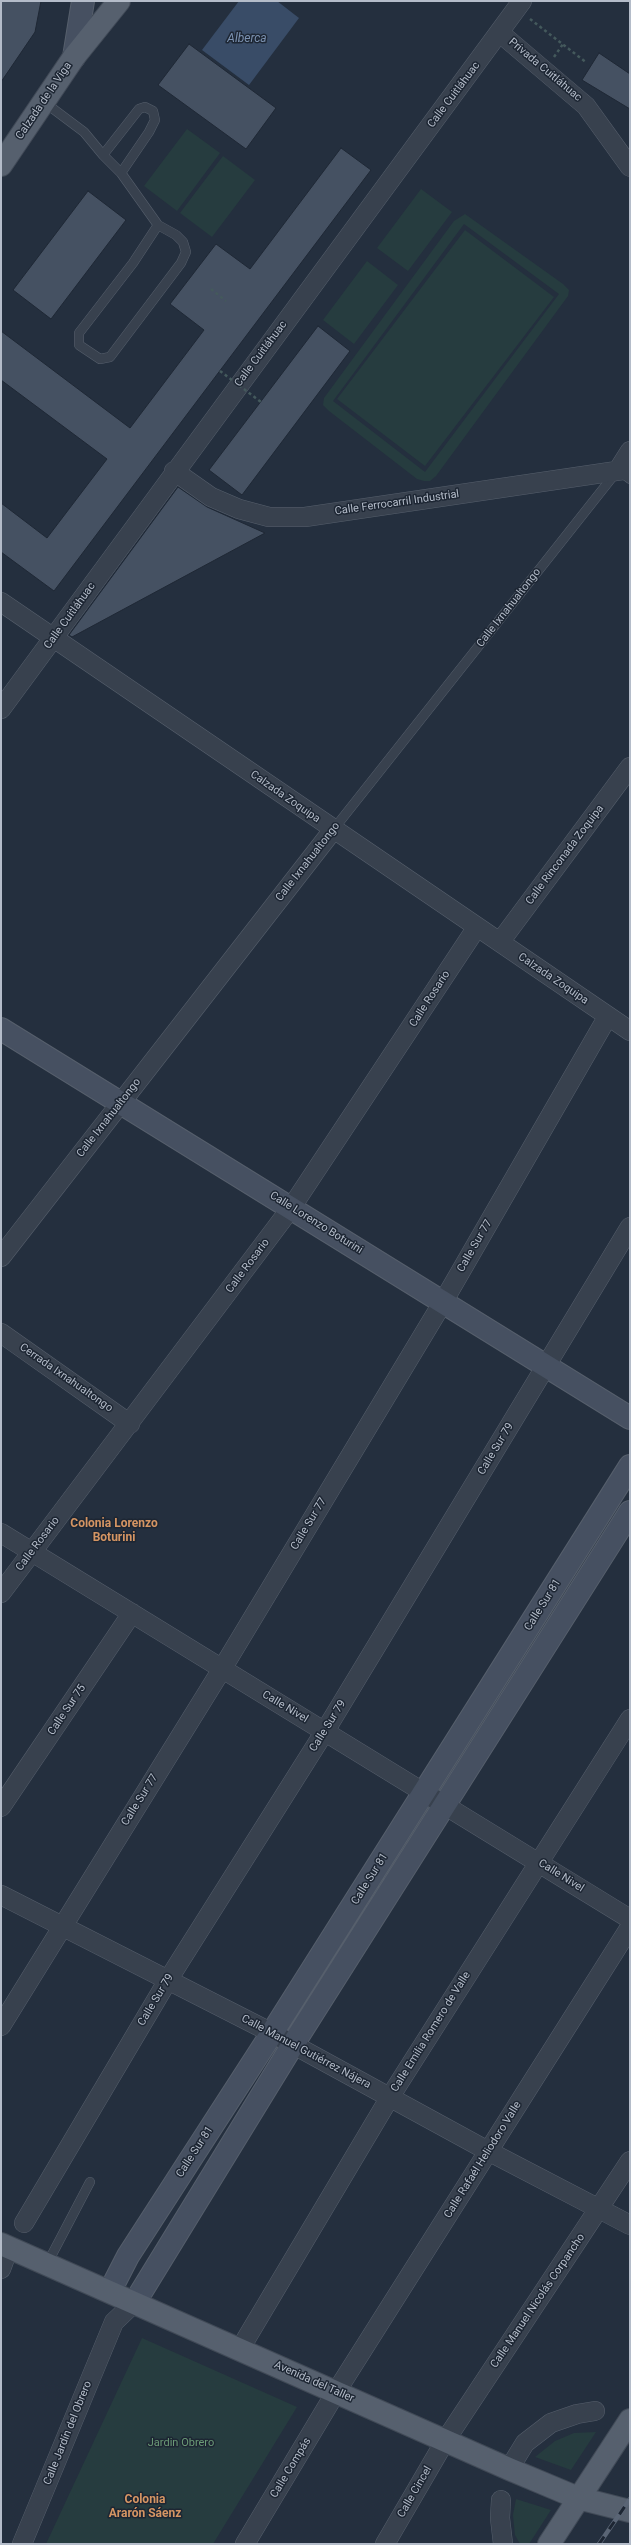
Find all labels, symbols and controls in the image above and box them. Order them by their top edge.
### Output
water label: Alberca [227,32,267,46]
street label: Privada Cuitláhuac [506,36,584,104]
street label: Calle Cuitláhuac [425,59,483,131]
street label: Calzada de la Viga [13,60,75,142]
street label: Calle Cuitláhuac [232,318,290,390]
street label: Calle Ferrocarril Industrial [334,488,460,518]
street label: Calle Ixnahualtongo [474,566,544,650]
street label: Calle Cuitláhuac [41,580,99,652]
street label: Calzada Zoquipa [248,768,322,826]
street label: Calle Rinconada Zoquipa [523,803,607,907]
street label: Calle Ixnahualtongo [273,820,343,904]
street label: Calzada Zoquipa [515,951,591,1007]
street label: Calle Rosario [407,968,453,1030]
street label: Calle Ixnahualtongo [74,1076,144,1160]
street label: Calle Lorenzo Boturini [267,1189,365,1257]
street label: Calle Sur 77 [455,1217,495,1275]
street label: Calle Rosario [223,1236,273,1296]
street label: Cerrada Ixnahualtongo [17,1341,115,1415]
street label: Calle Sur 79 [475,1421,517,1477]
street label: Calle Sur 77 [288,1496,330,1552]
street label: Calle Rosario [13,1514,63,1574]
district label: Colonia Lorenzo Boturini [70,1517,158,1545]
street label: Calle Sur 81 [522,1577,564,1633]
street label: Calle Sur 75 [45,1682,89,1738]
street label: Calle Nivel [260,1688,310,1726]
street label: Calle Sur 79 [307,1698,349,1754]
street label: Calle Sur 77 [119,1772,161,1828]
street label: Calle Sur 81 [349,1851,391,1907]
street label: Calle Nivel [536,1857,586,1895]
street label: Calle Emilia Romero de Valle [388,1969,474,2095]
street label: Calle Sur 79 [135,1972,177,2028]
street label: Calle Manuel Gutiérrez Nájera [239,2012,373,2092]
street label: Calle Rafaél Heliodoro Valle [442,2099,524,2221]
street label: Calle Sur 81 [174,2124,216,2180]
street label: Calle Manuel Nicolás Corpancho [488,2231,588,2371]
street label: Avenida del Taller [272,2358,356,2406]
street label: Calle Jardín del Obrero [41,2379,95,2487]
street label: Calle Compás [268,2435,314,2501]
park label: Jardin Obrero [148,2436,214,2450]
street label: Calle Cincel [395,2464,435,2520]
district label: Colonia Ararón Sáenz [109,2493,181,2521]

